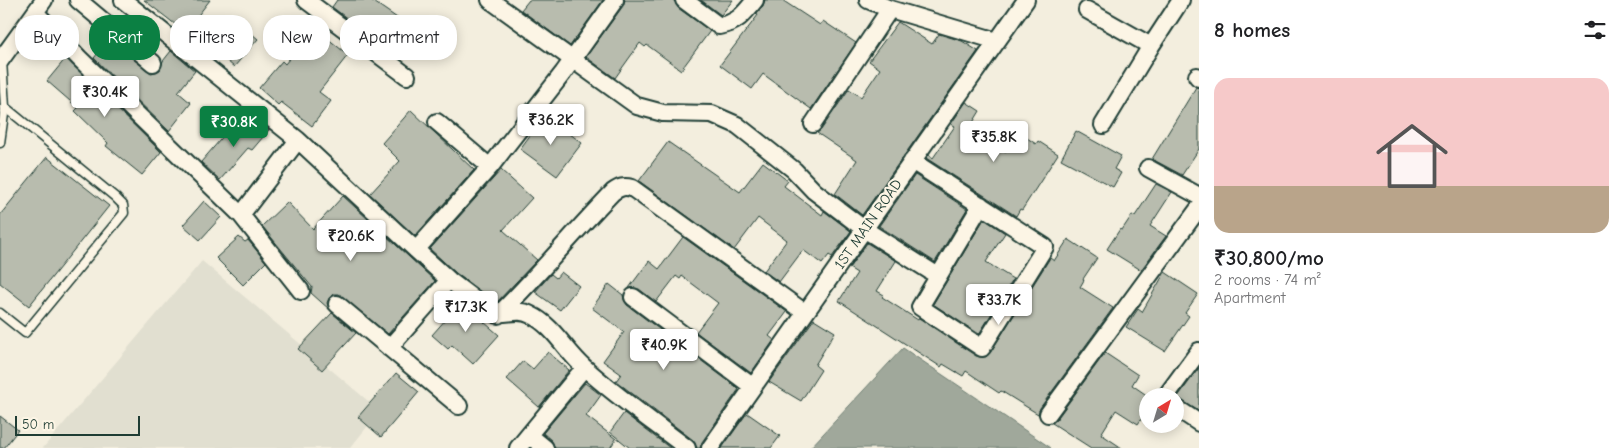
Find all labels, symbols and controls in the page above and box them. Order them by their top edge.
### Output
chip: Buy [15,15,79,60]
chip: Rent [89,15,160,60]
chip: Filters [170,15,253,60]
chip: New [263,15,330,60]
chip: Apartment [340,15,457,60]
icon: filters [1581,16,1609,44]
text: 8 homes [1214,18,1290,42]
pin: ₹30.4K [64,76,146,118]
text: ₹30.4K [82,83,128,101]
pin: ₹36.2K [510,104,592,146]
pin: ₹30.8K [193,106,275,148]
text: ₹36.2K [528,111,574,129]
icon: home [1367,111,1457,201]
text: ₹30.8K [211,113,257,131]
pin: ₹35.8K [953,120,1035,163]
text: ₹35.8K [971,128,1017,146]
street label: 1ST MAIN ROAD [830,175,906,273]
pin: ₹20.6K [310,220,392,262]
text: ₹20.6K [328,227,374,245]
text: ₹30,800/mo [1214,246,1324,270]
text: 2 rooms · 74 m² [1214,271,1321,289]
pin: ₹33.7K [958,284,1040,326]
text: Apartment [1214,289,1286,307]
pin: ₹17.3K [425,290,507,333]
text: ₹33.7K [977,291,1021,309]
text: ₹17.3K [445,298,487,316]
pin: ₹40.9K [623,328,705,371]
text: ₹40.9K [641,336,687,354]
north arrow [1139,388,1184,432]
map controls [1139,388,1184,433]
scale bar [15,413,140,436]
text: 50 m [22,416,54,433]

